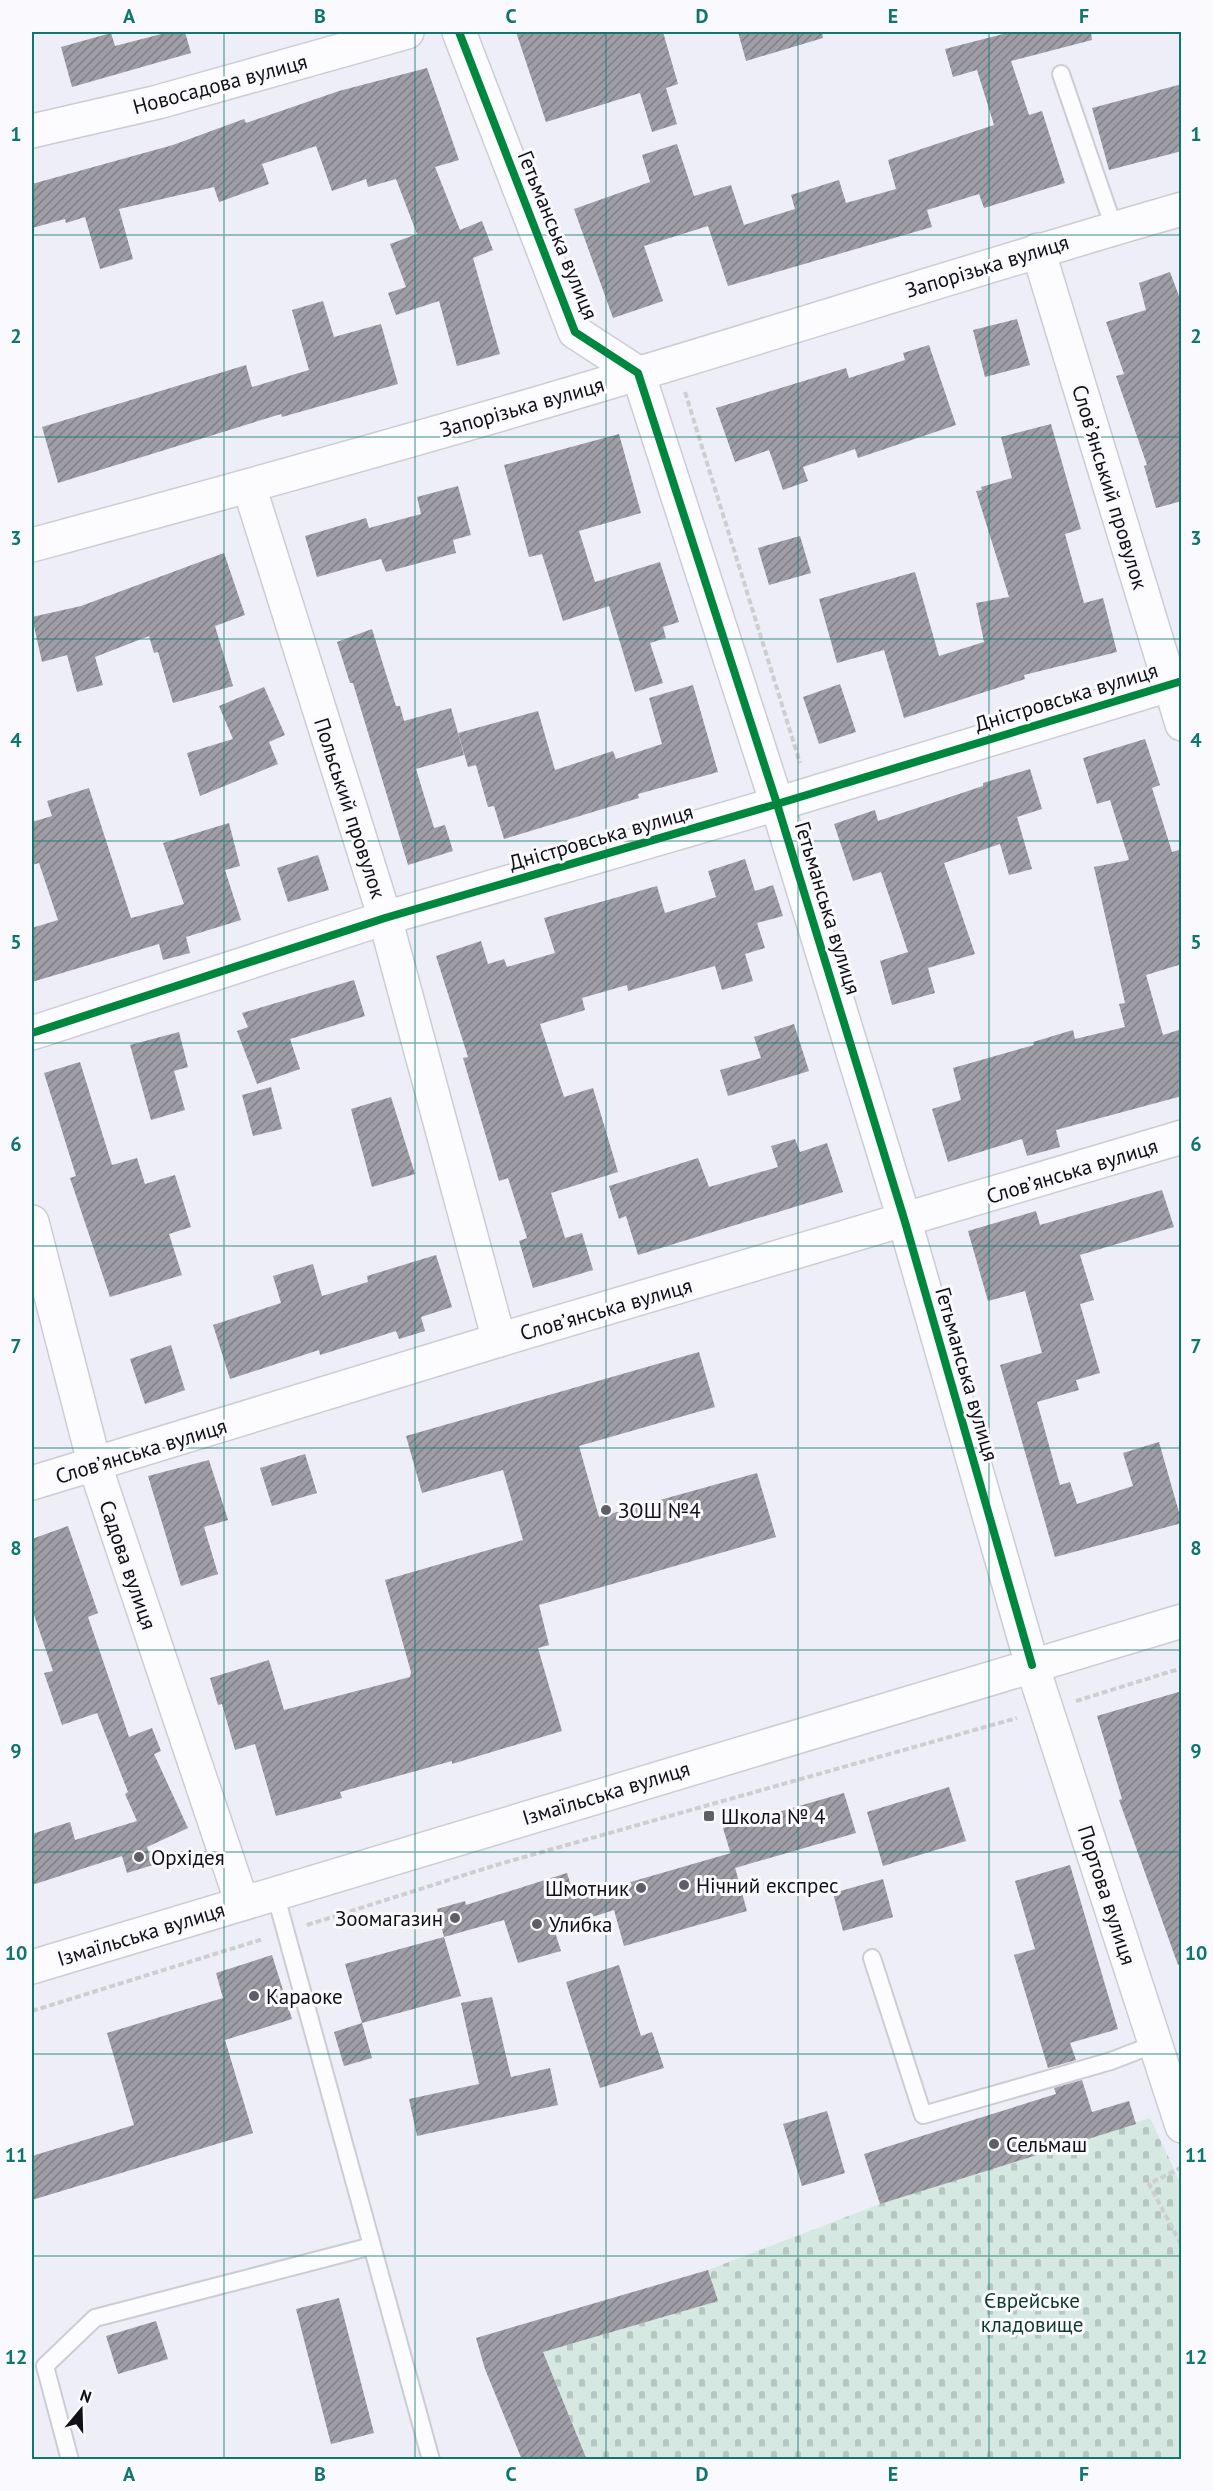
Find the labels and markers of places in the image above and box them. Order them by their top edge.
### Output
place label: ЗОШ №4 [618,1497,701,1524]
marker: ЗОШ №4 [599,1503,613,1517]
place label: Школа № 4 [721,1803,825,1830]
marker: Школа № 4 [702,1809,716,1823]
place label: Орхідея [151,1844,225,1871]
marker: Орхідея [132,1850,146,1864]
place label: Нічний експрес [696,1872,838,1899]
place label: Шмотник [545,1875,629,1902]
marker: Нічний експрес [677,1878,691,1892]
marker: Шмотник [634,1881,648,1895]
place label: Зоомагазин [335,1905,443,1932]
marker: Зоомагазин [448,1911,462,1925]
place label: Улибка [549,1911,612,1938]
marker: Улибка [530,1917,544,1931]
place label: Караоке [266,1983,343,2010]
marker: Караоке [247,1989,261,2003]
place label: Сельмаш [1006,2131,1087,2158]
marker: Сельмаш [987,2137,1001,2151]

